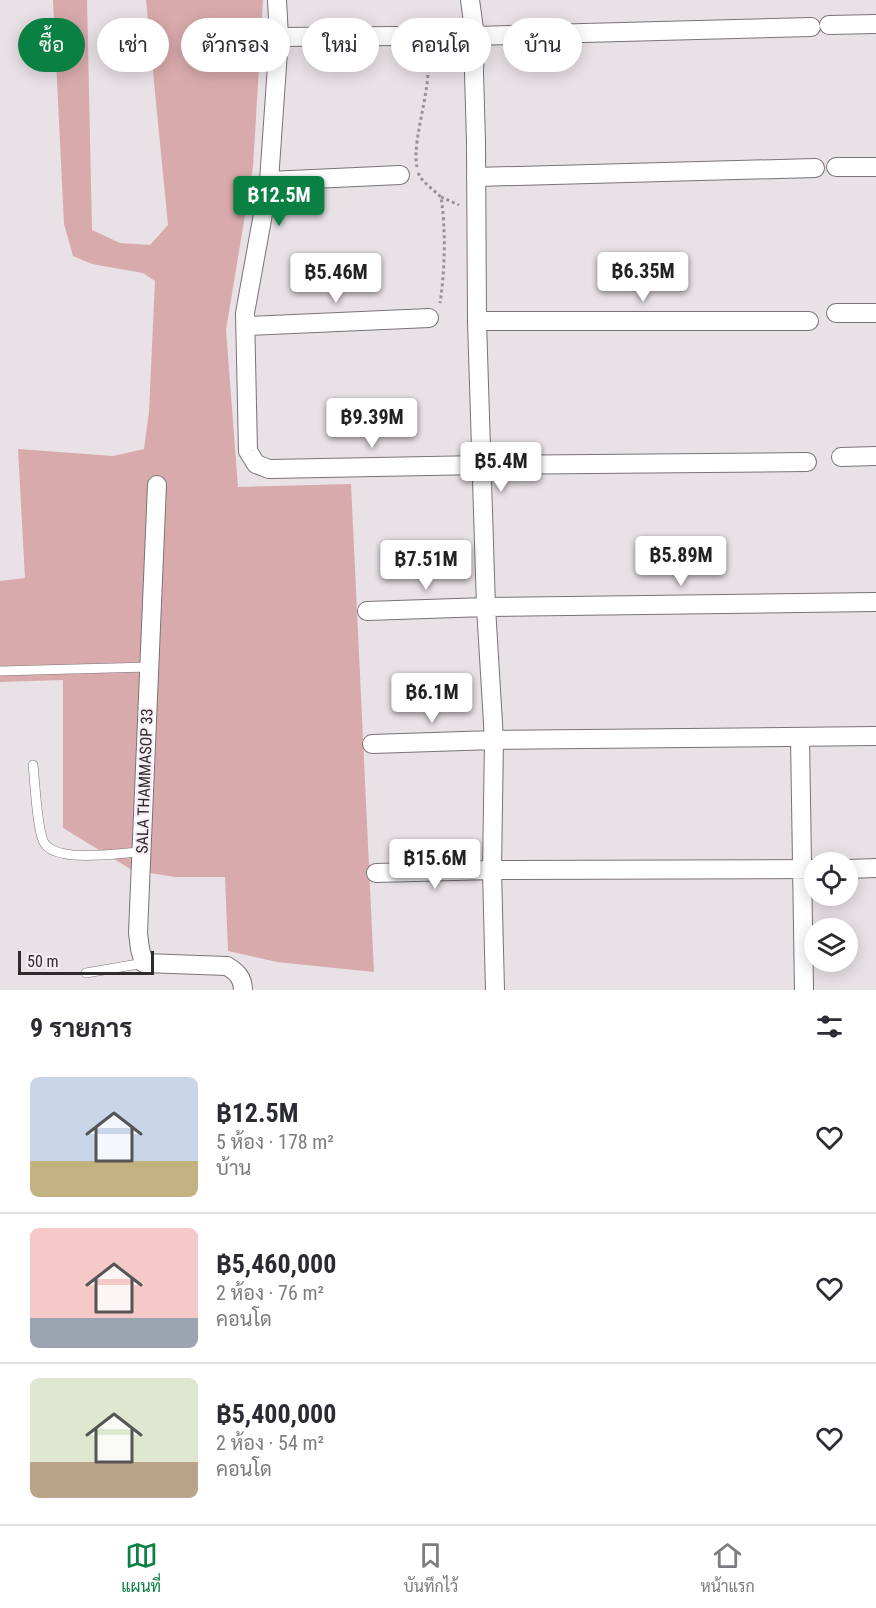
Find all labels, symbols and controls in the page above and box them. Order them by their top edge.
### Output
chip: ซื้อ [18,18,85,72]
chip: เช่า [97,18,169,72]
chip: ตัวกรอง [181,18,290,72]
chip: ใหม่ [302,18,379,72]
chip: คอนโด [391,18,491,72]
chip: บ้าน [503,18,582,72]
pin: ฿12.5M [230,176,328,227]
text: ฿12.5M [247,183,311,207]
pin: ฿6.35M [594,252,692,303]
pin: ฿5.46M [287,253,385,304]
text: ฿6.35M [611,259,675,283]
text: ฿5.46M [304,260,368,284]
pin: ฿9.39M [323,398,421,449]
text: ฿9.39M [340,405,404,429]
pin: ฿5.4M [459,442,543,493]
text: ฿5.4M [474,449,528,473]
pin: ฿5.89M [632,536,730,587]
pin: ฿7.51M [377,540,475,591]
text: ฿5.89M [649,543,713,567]
text: ฿7.51M [394,547,458,571]
pin: ฿6.1M [390,673,474,724]
text: ฿6.1M [405,680,459,704]
street label: SALA THAMMASOP 33 [132,708,157,854]
pin: ฿15.6M [386,839,484,890]
text: ฿15.6M [403,846,467,870]
map controls [804,852,858,972]
button: locate [804,852,858,906]
button: layers [804,918,858,972]
scale bar [18,948,154,976]
text: 50 m [27,952,59,971]
icon: filters [813,1010,846,1043]
text: 9 รายการ [30,1013,132,1043]
text: ฿12.5M [216,1098,298,1128]
icon: home [78,1101,150,1173]
icon: heart [813,1121,846,1154]
text: 5 ห้อง · 178 m² [216,1130,334,1154]
text: บ้าน [216,1156,251,1180]
text: ฿5,460,000 [216,1249,336,1279]
icon: home [78,1252,150,1324]
icon: heart [813,1272,846,1305]
text: 2 ห้อง · 76 m² [216,1281,324,1305]
text: คอนโด [216,1307,272,1331]
text: ฿5,400,000 [216,1399,336,1429]
icon: home [78,1402,150,1474]
icon: heart [813,1422,846,1455]
text: 2 ห้อง · 54 m² [216,1431,324,1455]
text: คอนโด [216,1457,272,1481]
tab: แผนที่ [121,1539,161,1596]
tab: บันทึกไว้ [403,1539,458,1596]
tab: หน้าแรก [700,1539,755,1596]

